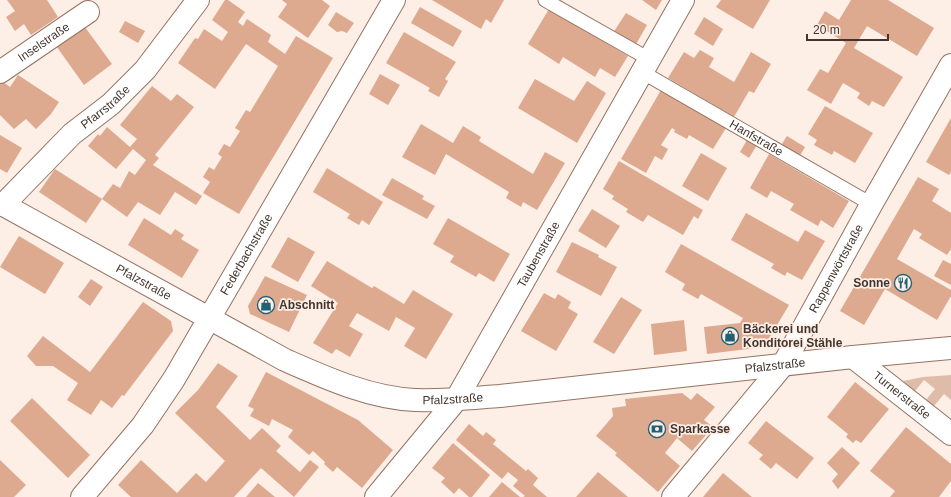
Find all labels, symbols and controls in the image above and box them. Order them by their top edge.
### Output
scale bar [807,16,888,42]
street label: Inselstraße [15,19,73,65]
text: 20 m [813,23,840,37]
street label: Pfarrstraße [78,82,133,132]
street label: Hanfstraße [727,117,786,159]
street label: Federbachstraße [217,211,276,297]
street label: Taubenstraße [514,219,563,290]
street label: Rappenwörtstraße [806,221,866,315]
street label: Pfalzstraße [114,261,174,303]
restaurant icon: Sonne [893,273,913,293]
place label: Sonne [853,276,890,290]
shop icon: Abschnitt [256,295,276,315]
place label: Abschnitt [279,298,334,312]
place label: Bäckerei und Konditorei Stähle [743,322,843,350]
shop icon: Bäckerei und Konditorei Stähle [720,326,740,346]
street label: Pfalzstraße [744,355,806,376]
street label: Turnerstraße [870,368,933,422]
street label: Pfalzstraße [422,390,484,407]
bank icon: Sparkasse [647,419,667,439]
place label: Sparkasse [670,422,730,436]

